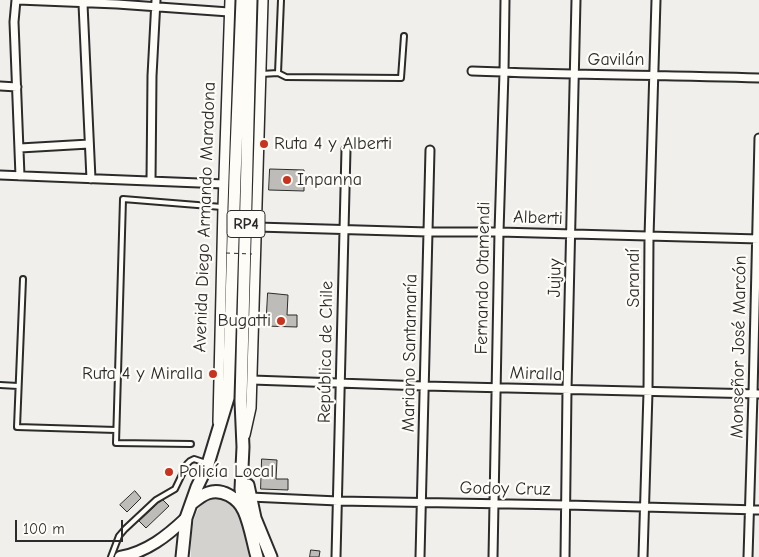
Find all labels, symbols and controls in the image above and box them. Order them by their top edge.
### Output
street label: Gavilán [588,49,644,71]
street label: Avenida Diego Armando Maradona [189,81,221,353]
place label: Ruta 4 y Alberti [274,133,392,155]
marker: Ruta 4 y Alberti [258,138,270,150]
place label: Inpanna [297,169,362,191]
marker: Inpanna [281,174,293,186]
street label: Fernando Otamendi [471,201,495,355]
street label: Alberti [513,206,563,230]
road number: RP4 [227,210,265,238]
street label: Sarandí [623,249,645,307]
street label: Monseñor José Marcón [727,255,751,439]
street label: Jujuy [544,258,566,298]
street label: Mariano Santamaría [398,274,422,432]
street label: República de Chile [314,281,338,423]
place label: Bugatti [217,310,271,332]
marker: Bugatti [275,315,287,327]
street label: Miralla [509,362,563,386]
place label: Ruta 4 y Miralla [82,363,203,385]
marker: Ruta 4 y Miralla [207,368,219,380]
place label: Policía Local [179,461,274,483]
marker: Policía Local [163,466,175,478]
street label: Godoy Cruz [459,477,551,501]
scale bar [18,510,125,542]
text: 100 m [23,520,65,538]

